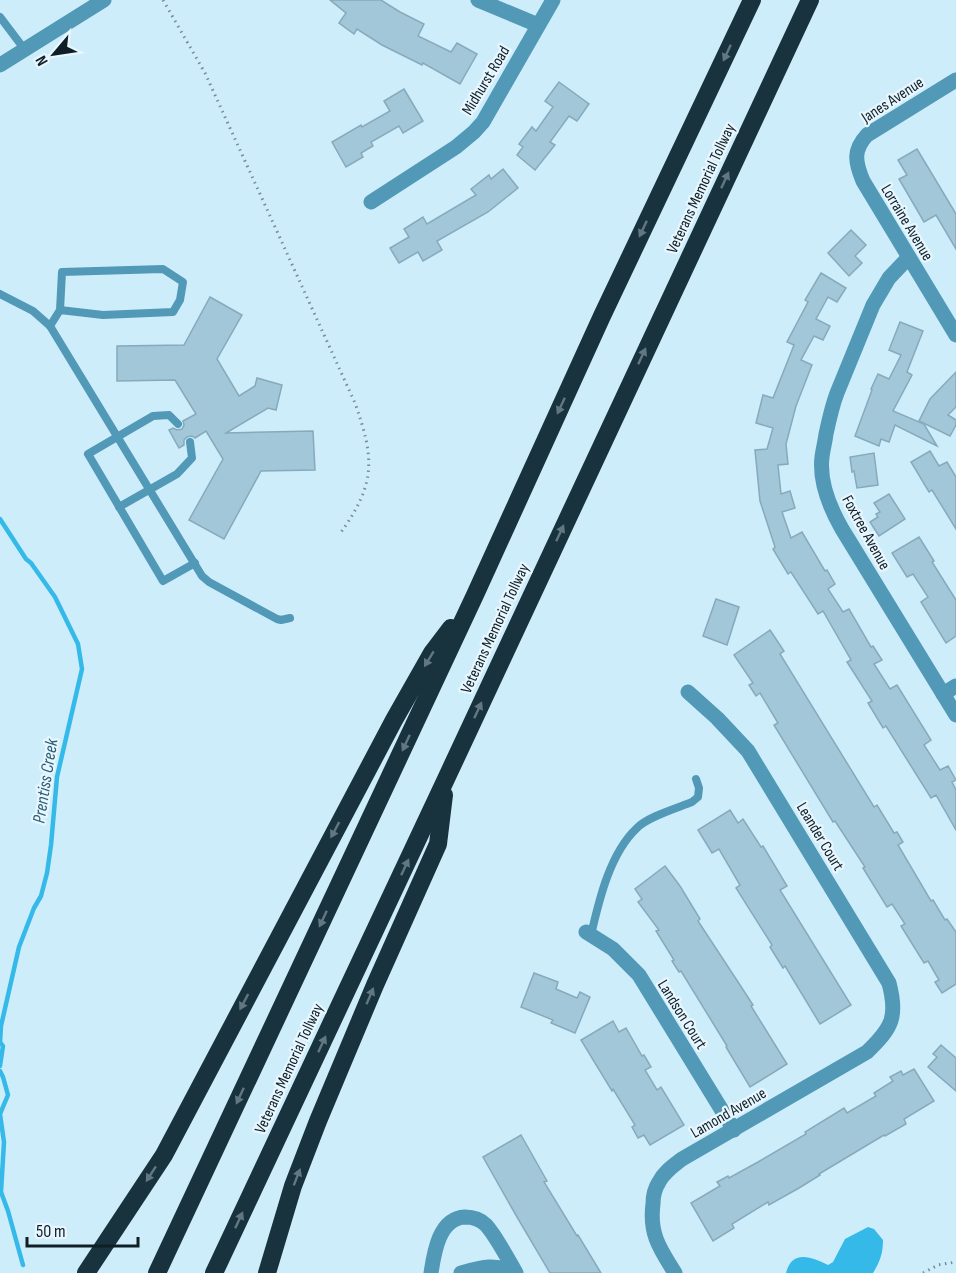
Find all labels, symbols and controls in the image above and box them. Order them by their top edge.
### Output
north arrow [24,24,84,84]
street label: Midhurst Road [458,43,514,119]
one-way arrow [722,44,731,61]
text: N [32,52,53,69]
street label: Janes Avenue [857,73,927,128]
street label: Veterans Memorial Tollway [663,121,740,257]
one-way arrow [721,171,730,188]
street label: Lorraine Avenue [877,181,937,264]
one-way arrow [639,221,648,238]
one-way arrow [638,348,647,365]
one-way arrow [556,397,566,415]
street label: Foxtree Avenue [837,492,894,573]
one-way arrow [556,525,565,542]
street label: Veterans Memorial Tollway [457,561,534,697]
one-way arrow [424,651,434,668]
one-way arrow [473,701,482,718]
one-way arrow [401,734,410,751]
water label: Prentiss Creek [28,736,63,825]
street label: Leander Court [792,799,847,874]
one-way arrow [330,822,340,839]
one-way arrow [400,859,409,876]
one-way arrow [318,911,327,928]
street label: Landson Court [653,977,711,1053]
one-way arrow [365,987,375,1005]
one-way arrow [239,994,248,1011]
street label: Veterans Memorial Tollway [251,1001,328,1137]
one-way arrow [317,1035,326,1052]
street label: Lamond Avenue [688,1084,770,1143]
one-way arrow [235,1087,244,1104]
one-way arrow [146,1166,157,1182]
one-way arrow [292,1168,302,1186]
scale bar [27,1210,138,1248]
one-way arrow [234,1212,243,1229]
text: 50 m [36,1221,66,1242]

